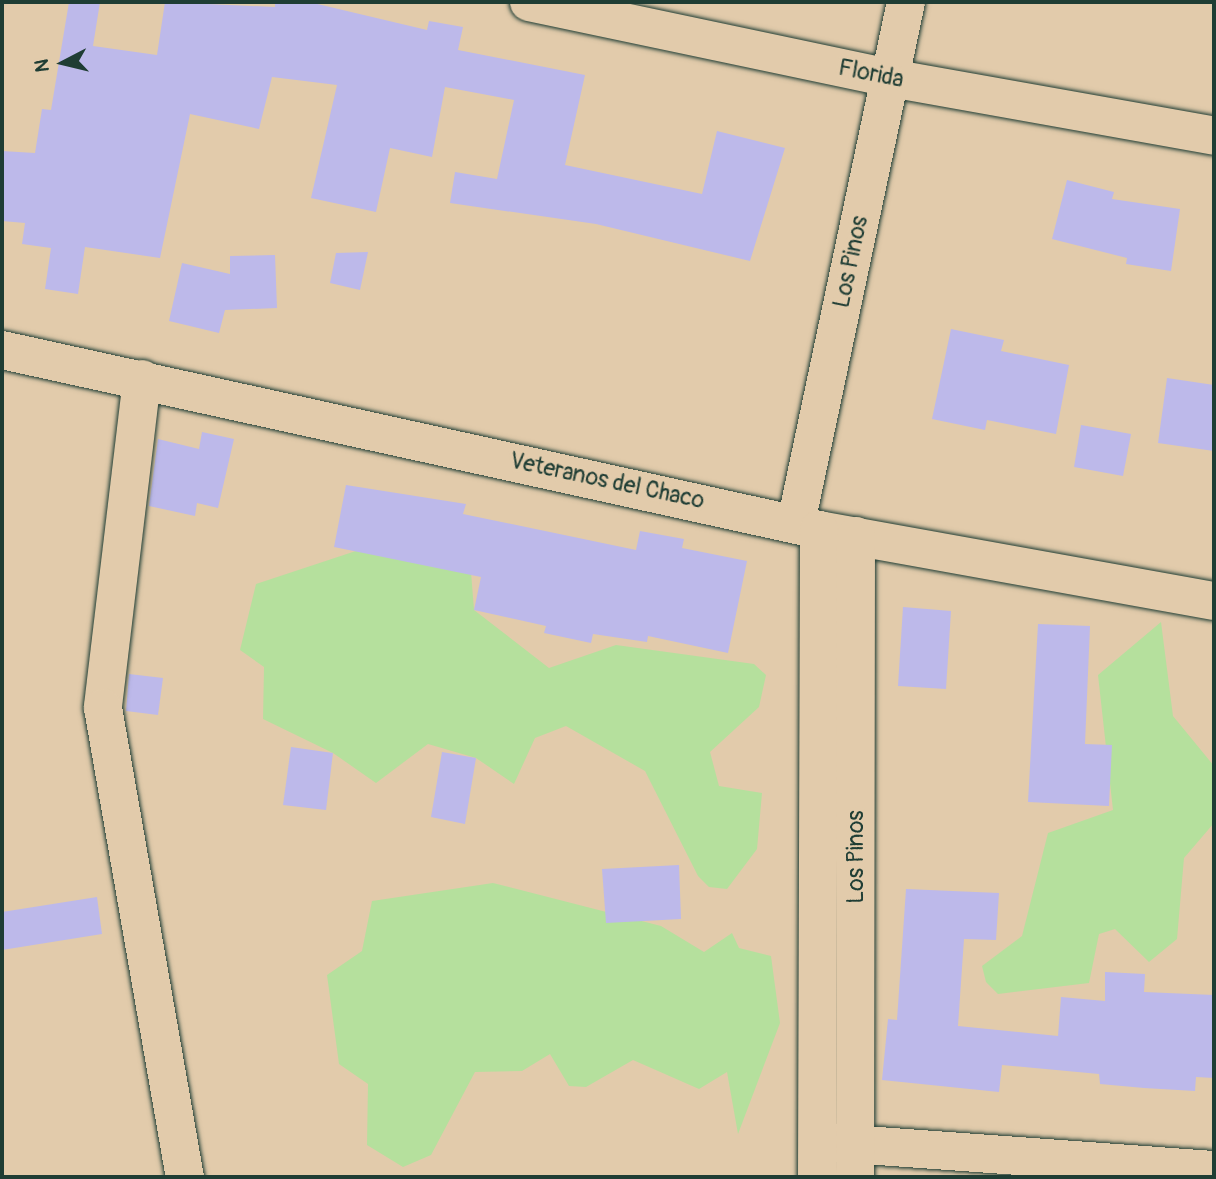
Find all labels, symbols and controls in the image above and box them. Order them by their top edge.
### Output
north arrow [28,28,98,98]
street label: Florida [836,54,906,94]
text: N [29,58,55,73]
street label: Los Pinos [828,214,874,310]
street label: Veteranos del Chaco [507,447,707,515]
street label: Los Pinos [842,810,870,904]

